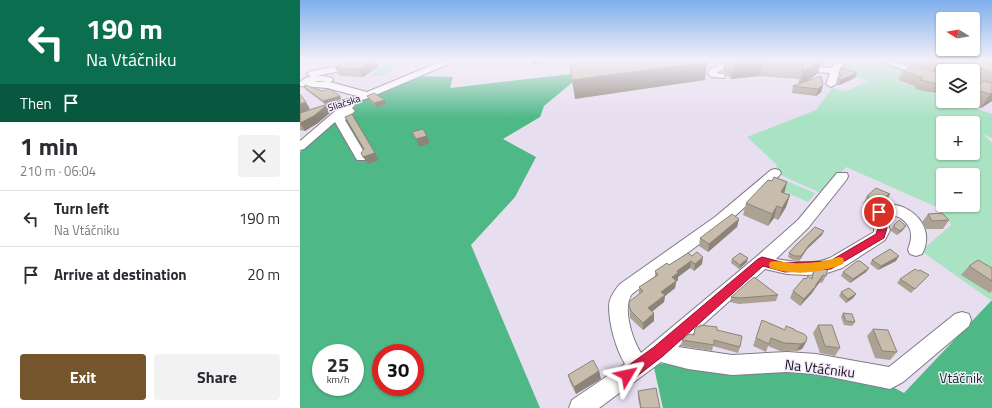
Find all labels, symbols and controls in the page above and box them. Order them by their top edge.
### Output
text: 190 m [86,7,163,50]
north arrow [936,12,980,56]
map controls [936,12,980,212]
icon: left [20,16,72,68]
text: Na Vtáčniku [86,46,177,73]
button: layers [936,64,980,108]
street label: Sliačska [326,91,362,115]
text: Then [20,92,52,115]
icon: arrive [60,92,82,114]
button: + [936,116,980,160]
text: 1 min [20,128,78,164]
button: close [238,135,280,177]
text: 210 m · 06:04 [20,161,96,181]
button: − [936,168,980,212]
pin [862,195,896,229]
text: Turn left [54,197,109,220]
icon: arrive [868,201,890,223]
text: 190 m [239,207,280,230]
icon: left [20,208,42,230]
text: Na Vtáčniku [54,220,119,240]
text: Arrive at destination [54,263,187,286]
text: 20 m [247,263,280,286]
icon: arrive [20,264,42,286]
speed limit sign: 30 [372,344,424,396]
text: 25 [327,349,349,380]
street label: Na Vtáčniku [784,353,856,383]
button: Exit [20,354,146,400]
button: Share [154,354,280,400]
position arrow [606,354,648,396]
park label: Vtáčnik [939,367,983,388]
text: km/h [327,372,349,387]

